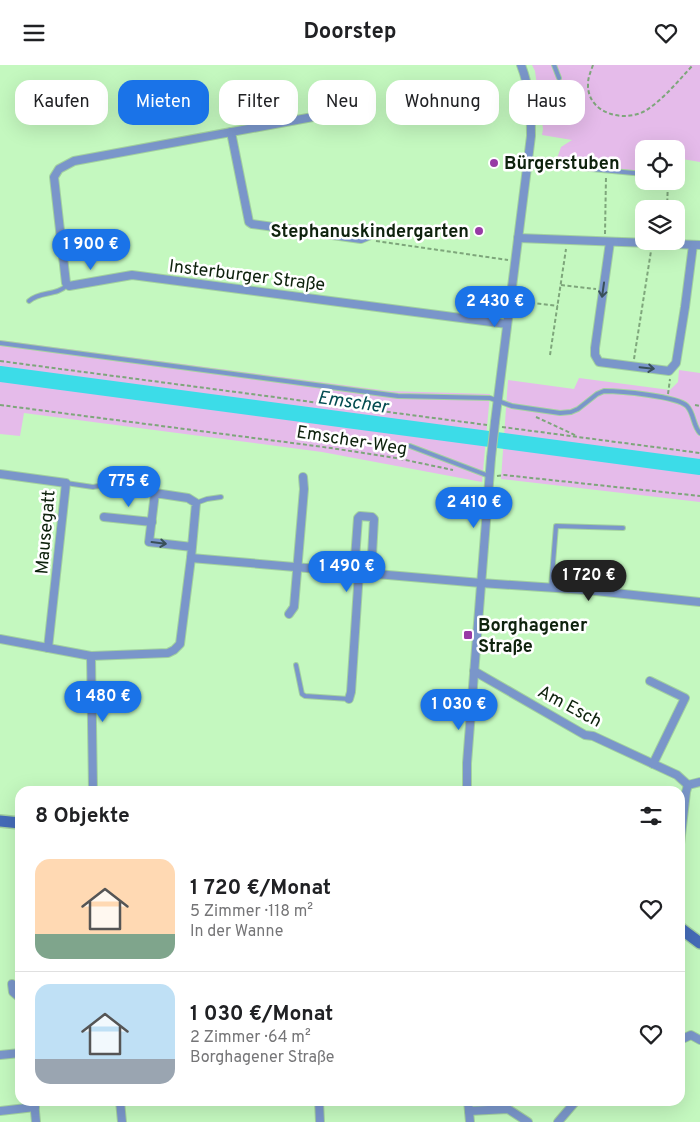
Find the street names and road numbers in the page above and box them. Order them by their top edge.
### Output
street label: Insterburger Straße [167,255,326,297]
street label: Emscher-Weg [295,421,409,462]
street label: Mausegatt [31,489,62,575]
street label: Am Esch [533,681,605,734]

